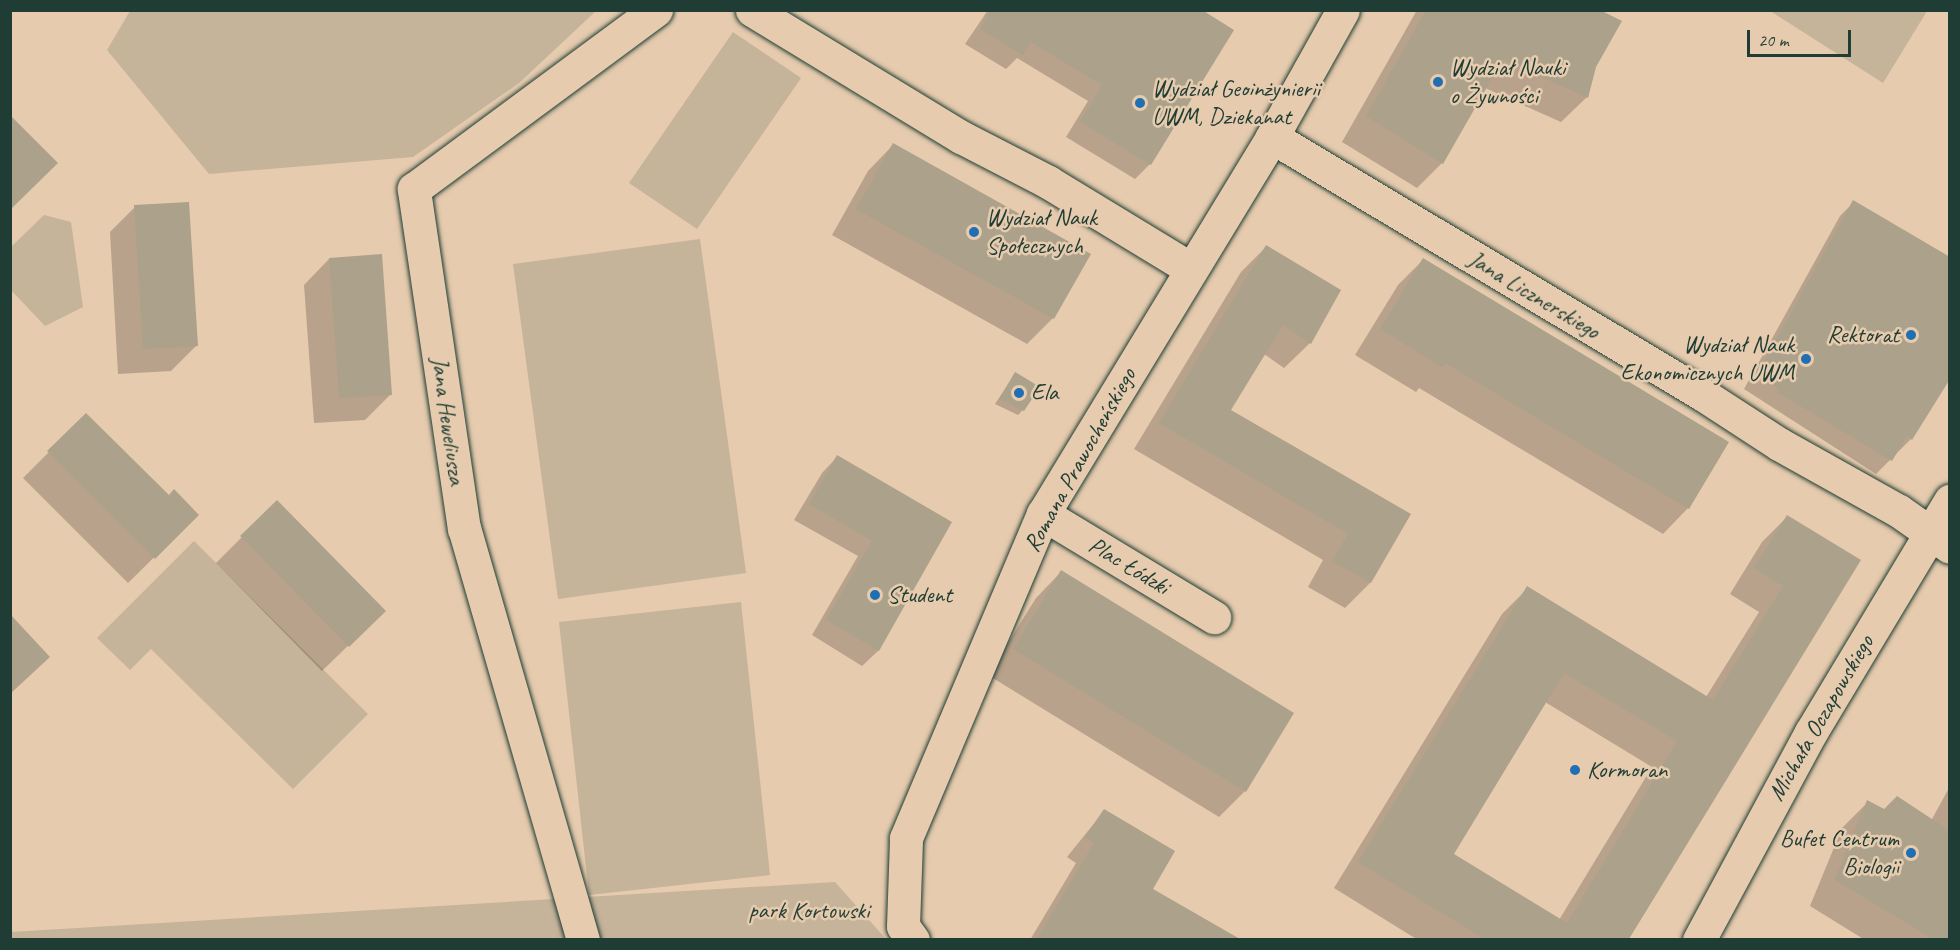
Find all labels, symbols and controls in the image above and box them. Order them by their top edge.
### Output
scale bar [1750,18,1854,56]
text: 20 m [1758,29,1789,51]
place label: Wydział Nauki o Żywności [1450,54,1565,110]
place label: Wydział Geoinżynierii UWM, Dziekanat [1152,75,1320,131]
marker: Wydział Nauki o Żywności [1431,75,1445,89]
marker: Wydział Geoinżynierii UWM, Dziekanat [1133,96,1147,110]
place label: Wydział Nauk Społecznych [986,204,1097,260]
marker: Wydział Nauk Społecznych [967,225,981,239]
street label: Jana Licznerskiego [1463,244,1605,346]
place label: Rektorat [1827,321,1899,349]
marker: Rektorat [1904,328,1918,342]
place label: Wydział Nauk Ekonomicznych UWM [1621,331,1794,387]
marker: Wydział Nauk Ekonomicznych UWM [1799,352,1813,366]
street label: Jana Heweliusza [425,356,471,486]
street label: Romana Prawocheńskiego [1017,363,1143,557]
place label: Ela [1031,379,1058,407]
marker: Ela [1012,386,1026,400]
street label: Plac Łódzki [1083,531,1175,601]
place label: Student [887,581,952,609]
marker: Student [868,588,882,602]
street label: Michała Oczapowskiego [1762,630,1880,806]
place label: Kormoran [1587,756,1667,784]
marker: Kormoran [1568,763,1582,777]
place label: Bufet Centrum Biologii [1780,825,1899,881]
marker: Bufet Centrum Biologii [1904,846,1918,860]
park label: park Kortowski [749,897,869,925]

